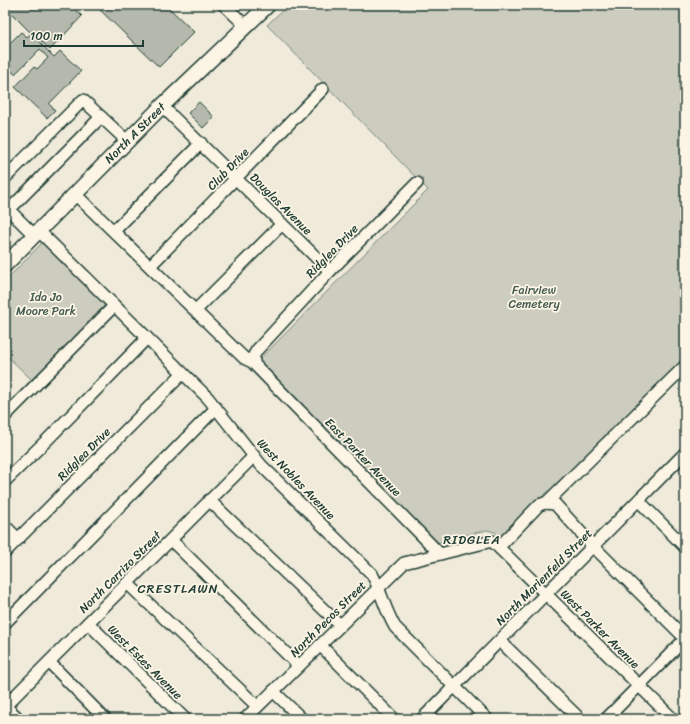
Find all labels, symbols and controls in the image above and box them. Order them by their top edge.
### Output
scale bar [24,22,143,48]
text: 100 m [30,25,63,47]
street label: North A Street [99,96,172,169]
street label: Club Drive [201,142,255,196]
street label: Douglas Avenue [244,167,318,241]
street label: Ridglea Drive [300,219,364,283]
park label: Fairview Cemetery [508,279,560,315]
park label: Ida Jo Moore Park [16,286,76,322]
street label: East Parker Avenue [319,412,407,502]
street label: Ridglea Drive [52,422,116,486]
street label: West Nobles Avenue [251,433,341,525]
street label: North Marienfeld Street [490,523,598,631]
street label: North Carrizo Street [73,524,168,619]
district label: RIDGLEA [443,528,501,551]
street label: North Pecos Street [284,575,372,663]
district label: CRESTLAWN [137,577,219,600]
street label: West Parker Avenue [555,584,645,674]
street label: West Estes Avenue [102,619,188,705]

